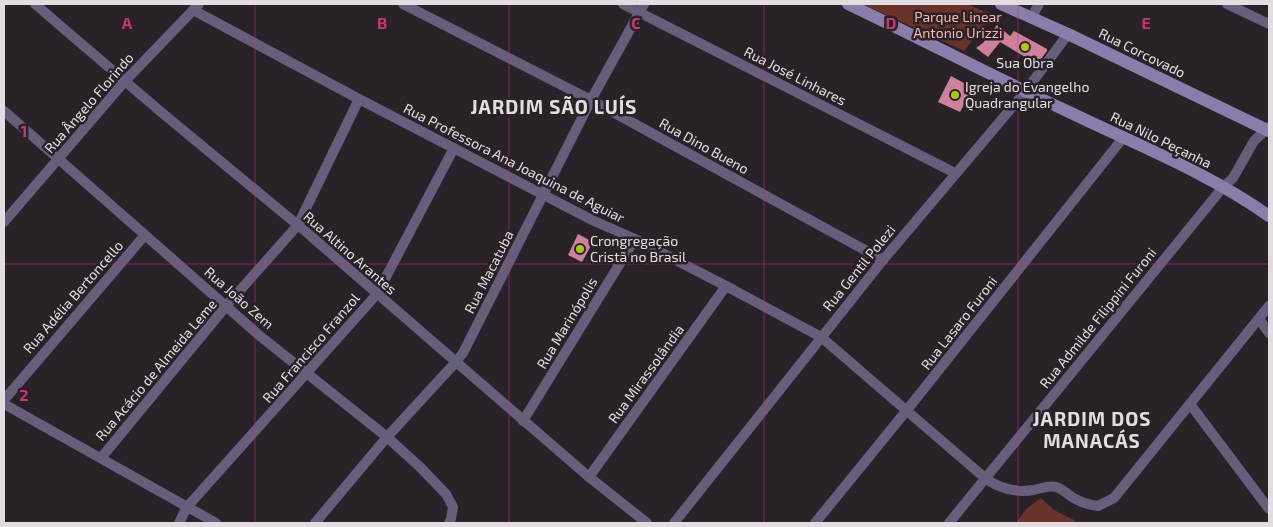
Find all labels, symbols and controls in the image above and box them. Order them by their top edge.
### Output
park label: Parque Linear Antonio Urizzi [914,8,1002,41]
text: A [122,13,133,32]
text: B [377,13,387,32]
text: C [631,13,641,32]
text: D [886,13,897,32]
text: E [1141,13,1151,32]
street label: Rua Corcovado [1096,24,1188,81]
marker: Sua Obra [1019,41,1031,53]
street label: Rua José Linhares [741,42,849,109]
street label: Rua Ângelo Florindo [40,49,137,156]
place label: Sua Obra [996,54,1054,71]
place label: Igreja do Evangelho Quadrangular [965,78,1089,111]
marker: Igreja do Evangelho Quadrangular [949,89,961,101]
district label: JARDIM SÃO LUÍS [470,95,638,118]
street label: Rua Professora Ana Joaquina de Aguiar [401,99,628,226]
street label: Rua Nilo Peçanha [1108,108,1214,172]
street label: Rua Dino Bueno [657,114,752,177]
text: 1 [21,121,27,140]
street label: Rua Altino Arantes [300,208,400,298]
street label: Rua Gentil Polezi [819,221,899,314]
street label: Rua Macatuba [460,227,517,316]
place label: Crongregação Cristã no Brasil [590,232,687,265]
street label: Rua Adélia Bertoncello [19,237,126,356]
marker: Crongregação Cristã no Brasil [574,243,586,255]
street label: Rua Admilde Filippini Furoni [1036,244,1160,391]
street label: Rua João Zem [201,263,277,332]
street label: Rua Lasaro Furoni [917,273,1000,373]
street label: Rua Marinópolis [533,274,600,371]
street label: Rua Francisco Franzol [258,289,363,406]
street label: Rua Acácio de Almeida Leme [91,295,220,444]
street label: Rua Mirassolândia [604,321,687,426]
text: 2 [19,385,29,404]
district label: JARDIM DOS MANACÁS [1033,407,1151,452]

